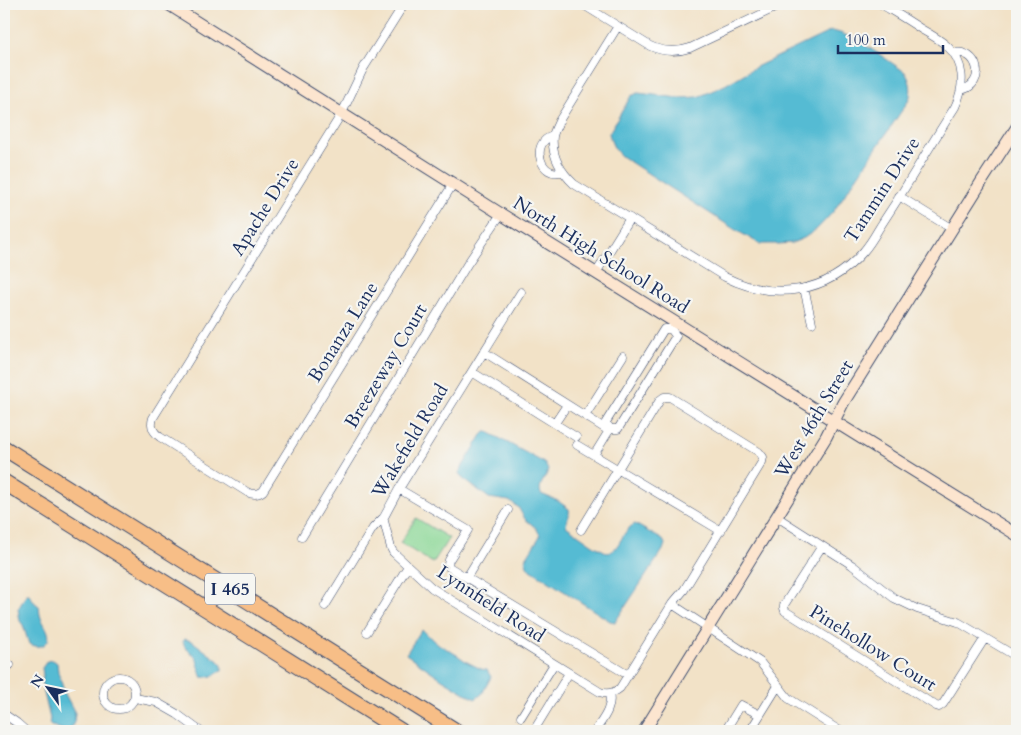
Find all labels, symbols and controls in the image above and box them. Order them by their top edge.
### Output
scale bar [838,22,944,54]
text: 100 m [846,30,886,50]
street label: Tammin Drive [838,132,926,248]
street label: Apache Drive [225,153,305,261]
street label: North High School Road [508,190,694,320]
street label: Bonanza Lane [302,277,384,387]
street label: Breezeway Court [339,299,433,433]
street label: West 46th Street [768,355,860,484]
street label: Wakefield Road [365,379,454,504]
street label: Lynnfield Road [432,559,550,649]
road number: I 465 [205,574,255,604]
street label: Pinehollow Court [805,599,941,697]
north arrow [22,662,72,712]
text: N [26,671,49,691]

